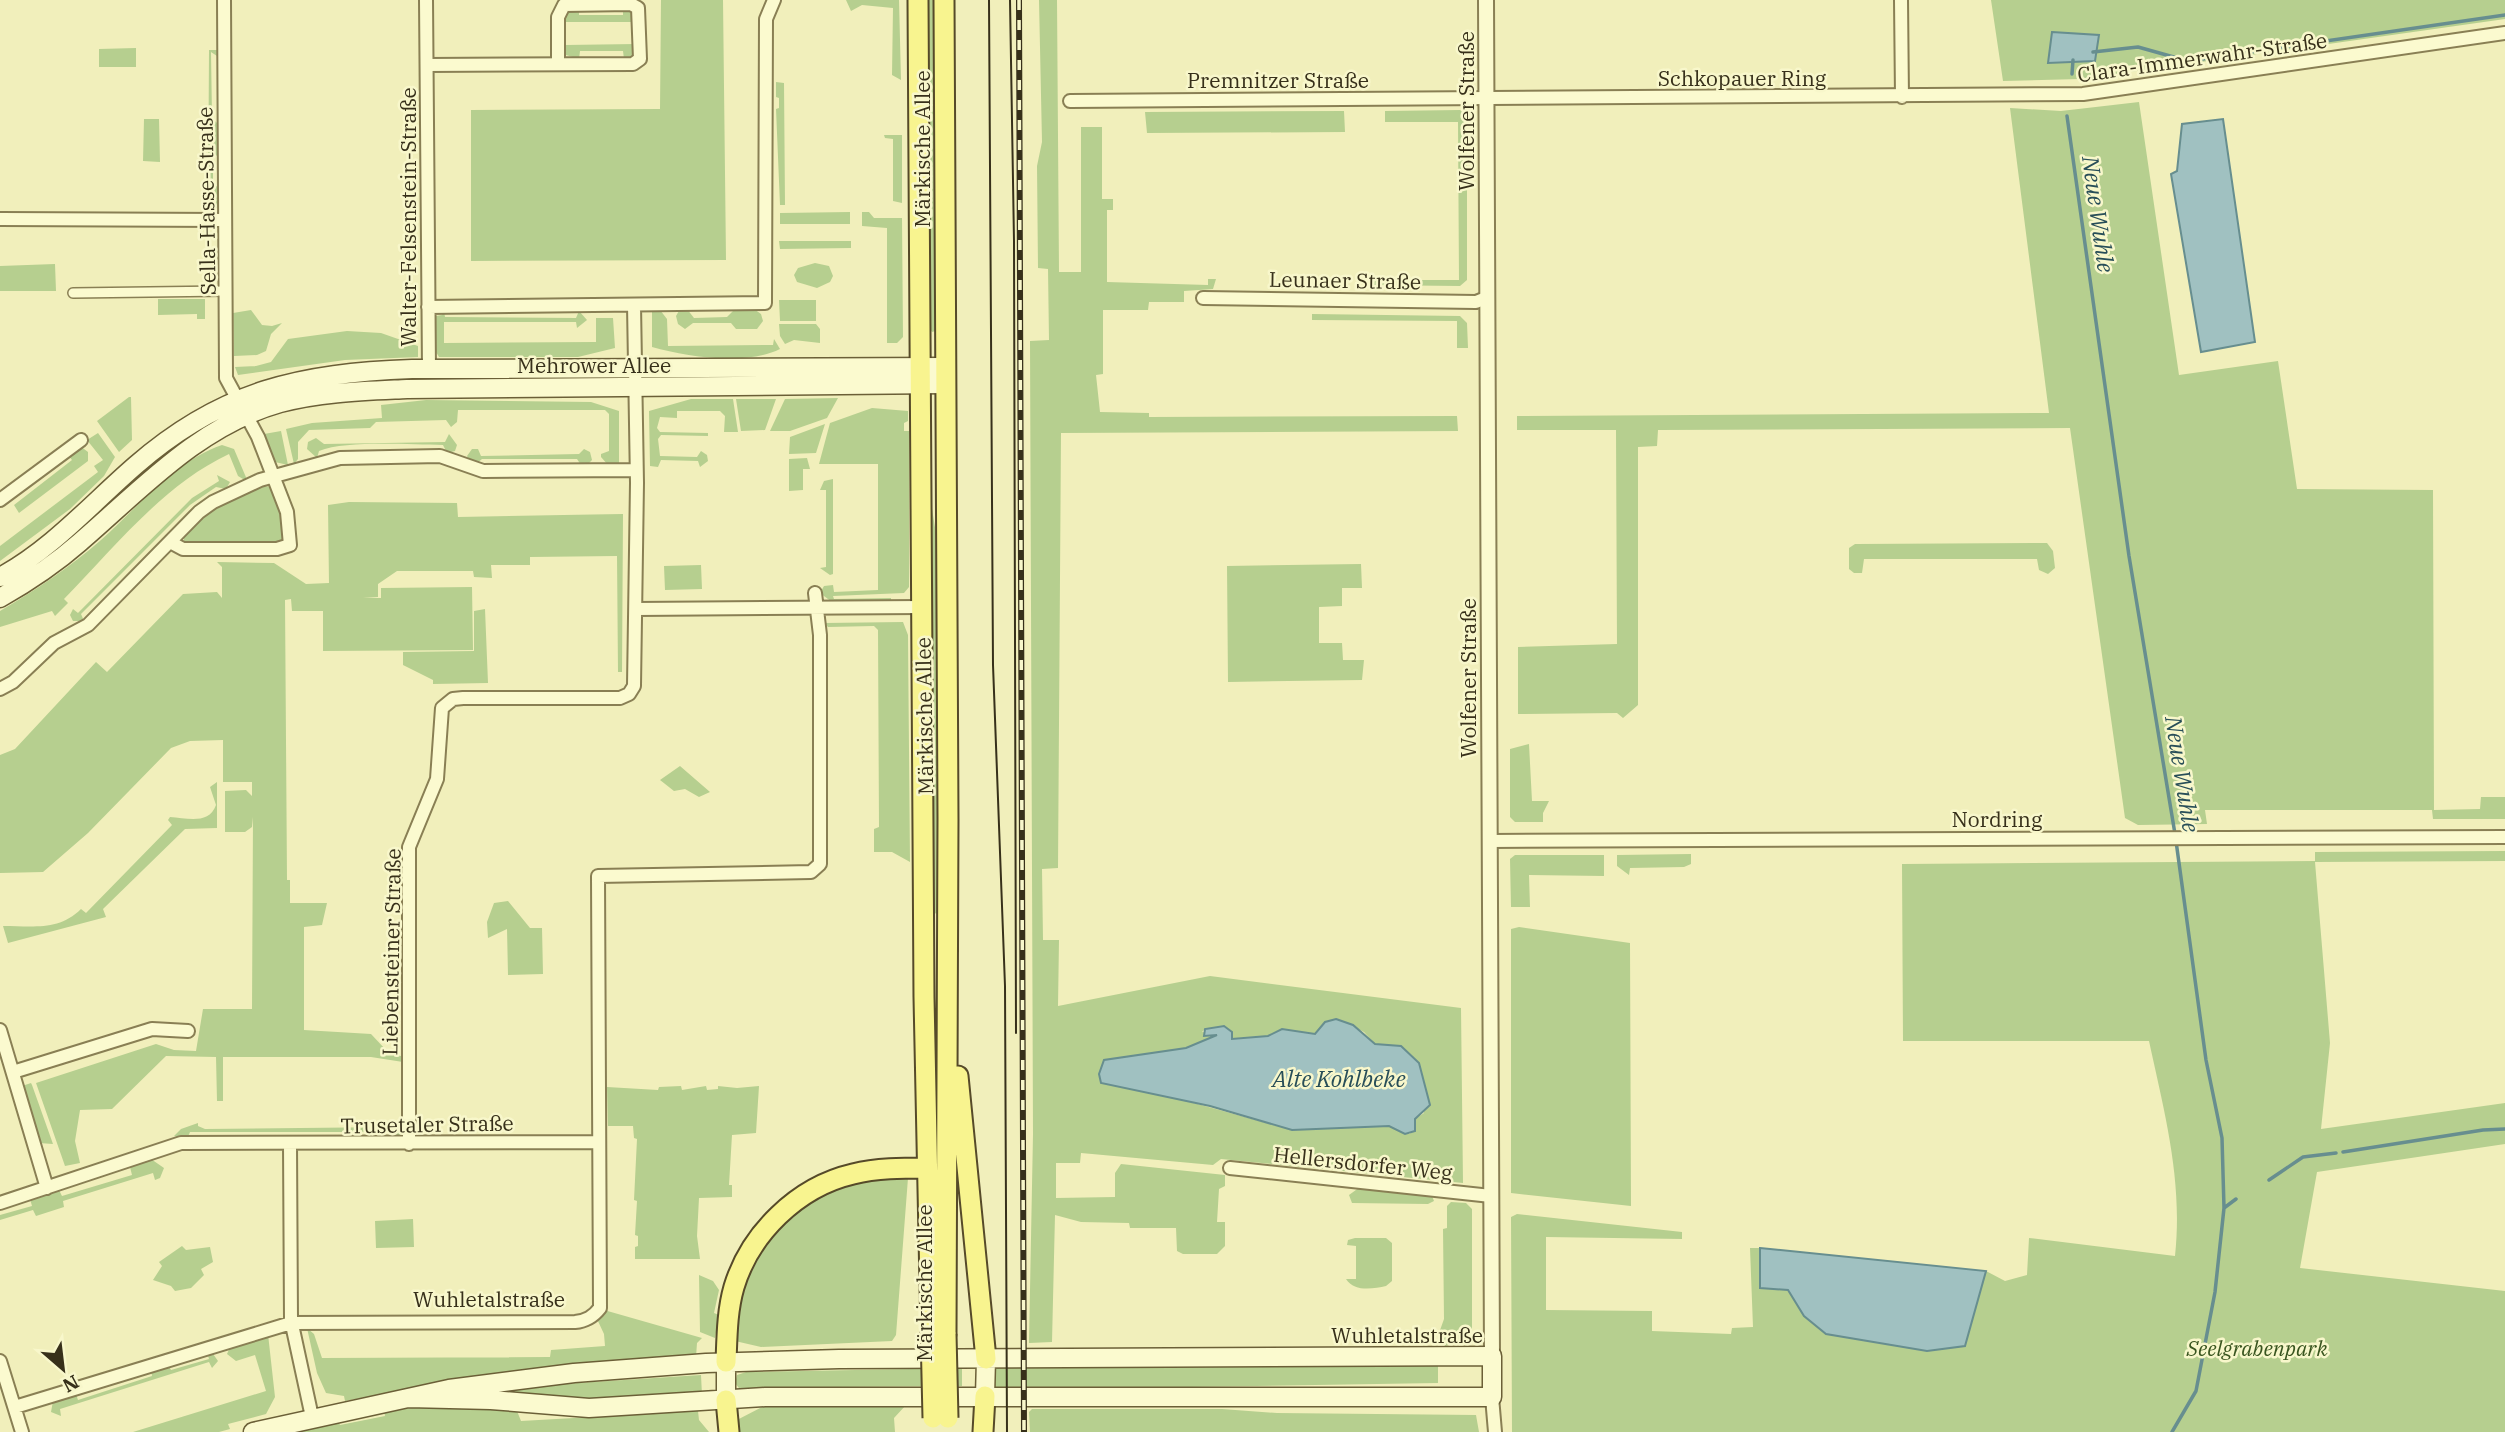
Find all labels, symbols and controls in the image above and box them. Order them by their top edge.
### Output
street label: Clara-Immerwahr-Straße [2075,26,2329,88]
street label: Wolfener Straße [1452,31,1480,191]
street label: Schkopauer Ring [1658,64,1827,92]
street label: Premnitzer Straße [1187,66,1369,94]
street label: Märkische Allee [908,70,936,228]
street label: Walter-Felsenstein-Straße [394,87,422,347]
street label: Sella-Hasse-Straße [190,106,222,296]
water label: Neue Wuhle [2076,153,2122,274]
street label: Leunaer Straße [1269,265,1421,295]
street label: Mehrower Allee [517,351,671,379]
street label: Wolfener Straße [1454,598,1482,758]
street label: Märkische Allee [909,637,939,795]
water label: Neue Wuhle [2159,713,2207,834]
street label: Nordring [1952,805,2043,833]
street label: Liebensteiner Straße [375,848,407,1056]
water label: Alte Kohlbeke [1270,1063,1406,1093]
street label: Trusetaler Straße [340,1108,514,1140]
street label: Hellersdorfer Weg [1272,1140,1455,1186]
street label: Märkische Allee [910,1204,938,1362]
street label: Wuhletalstraße [413,1285,565,1313]
street label: Wuhletalstraße [1331,1321,1483,1349]
north arrow [28,1334,98,1404]
park label: Seelgrabenpark [2185,1334,2328,1362]
text: N [59,1370,83,1398]

